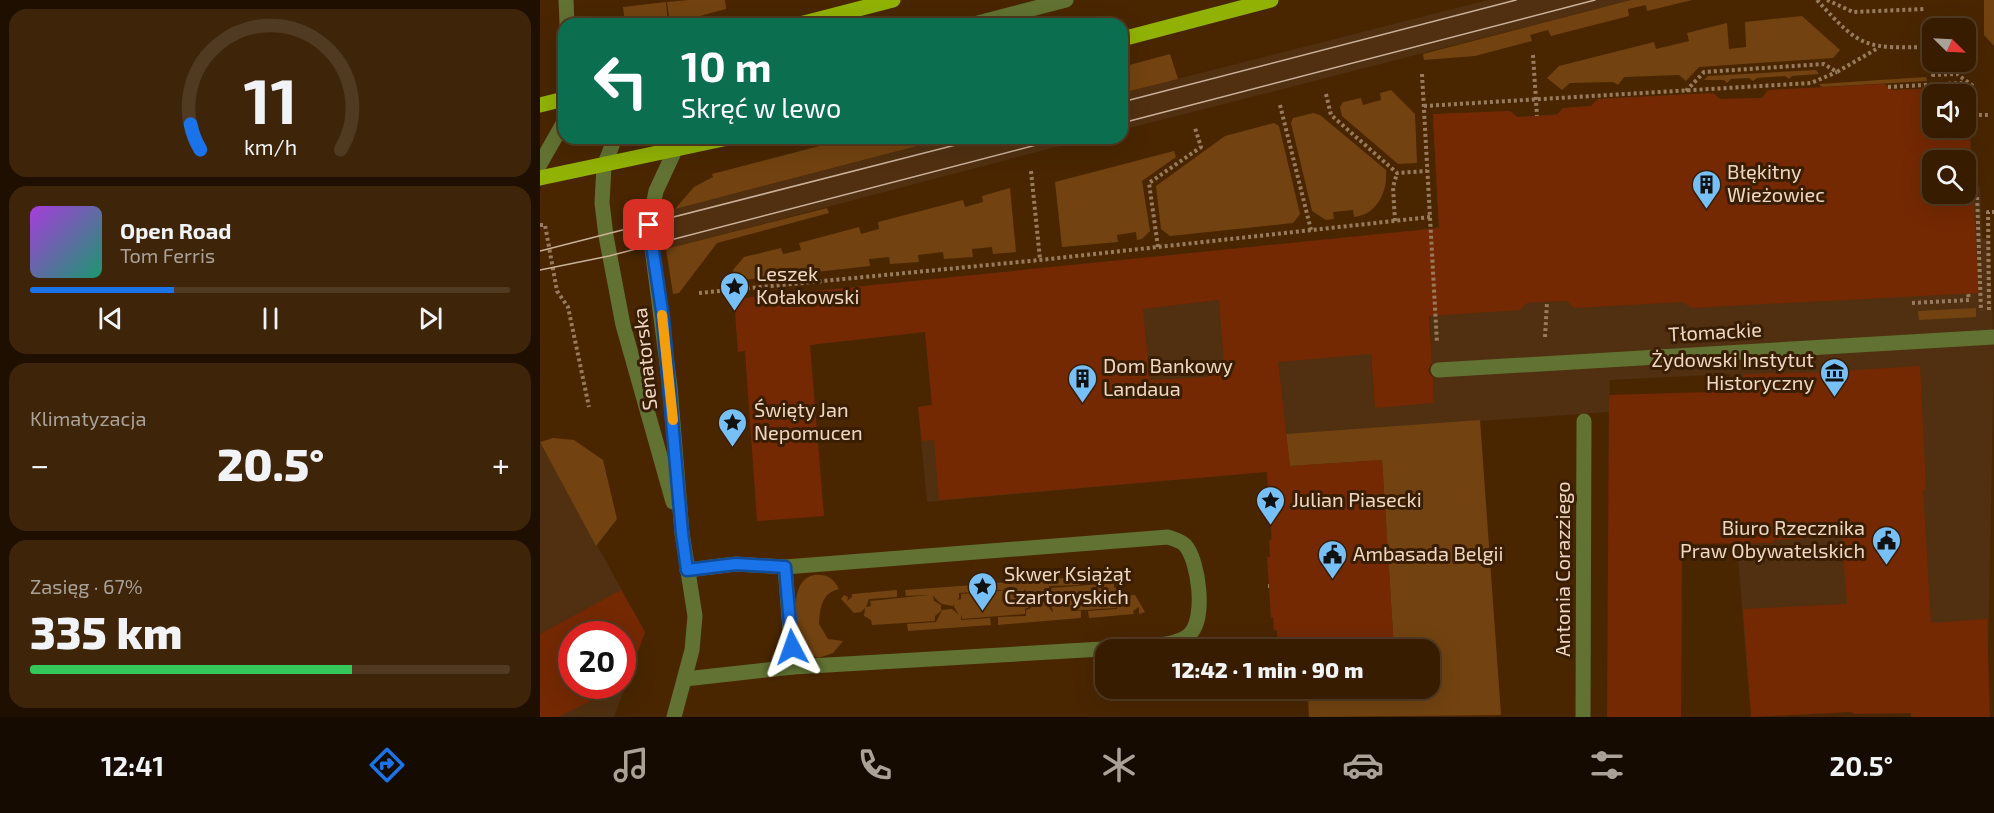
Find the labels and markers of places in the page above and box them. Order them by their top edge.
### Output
place label: Błękitny Wieżowiec [1727,159,1825,206]
building icon: Błękitny Wieżowiec [1690,168,1722,210]
pin [623,199,674,250]
place label: Leszek Kołakowski [756,261,859,308]
place icon: Leszek Kołakowski [719,270,751,312]
place label: Żydowski Instytut Historyczny [1651,347,1814,394]
place label: Dom Bankowy Landaua [1103,353,1233,400]
museum icon: Żydowski Instytut Historyczny [1819,356,1851,398]
building icon: Dom Bankowy Landaua [1066,362,1098,404]
place label: Święty Jan Nepomucen [754,397,863,444]
place icon: Święty Jan Nepomucen [717,406,749,448]
place icon: Julian Piasecki [1255,484,1287,526]
place label: Julian Piasecki [1292,487,1422,511]
place label: Biuro Rzecznika Praw Obywatelskich [1680,515,1865,562]
public building icon: Biuro Rzecznika Praw Obywatelskich [1870,524,1902,566]
public building icon: Ambasada Belgii [1316,538,1348,580]
place label: Ambasada Belgii [1353,541,1504,565]
place label: Skwer Książąt Czartoryskich [1004,561,1132,608]
place icon: Skwer Książąt Czartoryskich [967,570,999,612]

